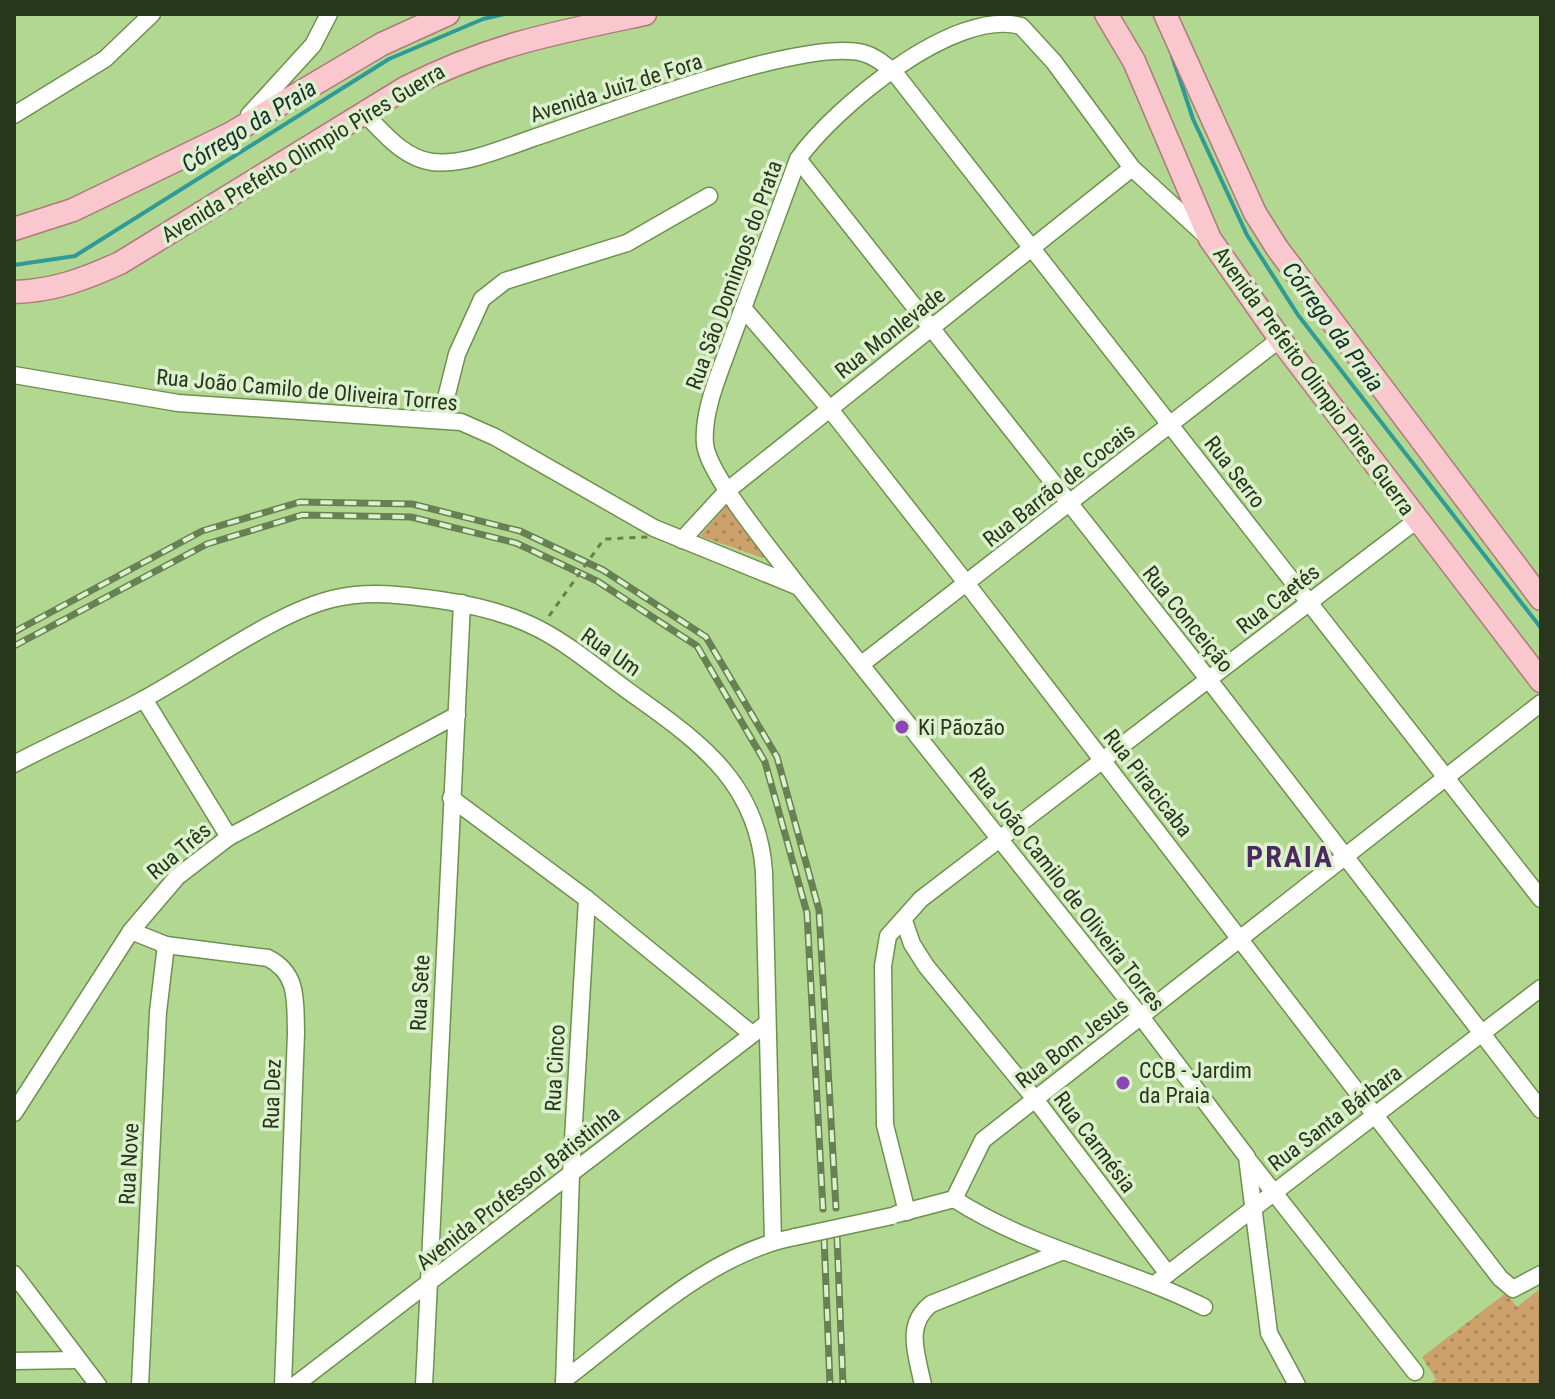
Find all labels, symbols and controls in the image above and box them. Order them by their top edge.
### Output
street label: Avenida Juiz de Fora [527,48,705,128]
street label: Avenida Prefeito Olimpio Pires Guerra [157,58,449,248]
water label: Córrego da Praia [176,73,322,179]
street label: Rua São Domingos do Prata [681,157,787,393]
street label: Avenida Prefeito Olimpio Pires Guerra [1208,242,1420,520]
water label: Córrego da Praia [1276,257,1390,397]
street label: Rua Monlevade [830,282,950,384]
street label: Rua João Camilo de Oliveira Torres [155,364,459,416]
street label: Rua Barrão de Cocais [978,418,1140,552]
street label: Rua Serro [1199,431,1271,513]
street label: Rua Caetés [1232,559,1324,639]
street label: Rua Conceição [1138,561,1238,677]
street label: Rua Um [576,623,646,681]
place label: Ki Pãozão [918,715,1005,740]
marker: Ki Pãozão [893,718,911,736]
street label: Rua Piracicaba [1098,724,1198,842]
street label: Rua João Camilo de Oliveira Torres [964,762,1170,1016]
street label: Rua Três [142,817,216,885]
district label: PRAIA [1246,839,1334,874]
street label: Rua Sete [406,954,434,1032]
street label: Rua Bom Jesus [1011,993,1133,1093]
street label: Rua Cinco [540,1024,570,1112]
street label: Rua Dez [258,1058,286,1130]
place label: CCB - Jardim da Praia [1139,1058,1252,1108]
street label: Rua Santa Bárbara [1264,1060,1406,1176]
marker: CCB - Jardim da Praia [1114,1074,1132,1092]
street label: Rua Carmésia [1049,1087,1141,1197]
street label: Avenida Professor Batistinha [411,1101,625,1275]
street label: Rua Nove [114,1122,144,1206]

